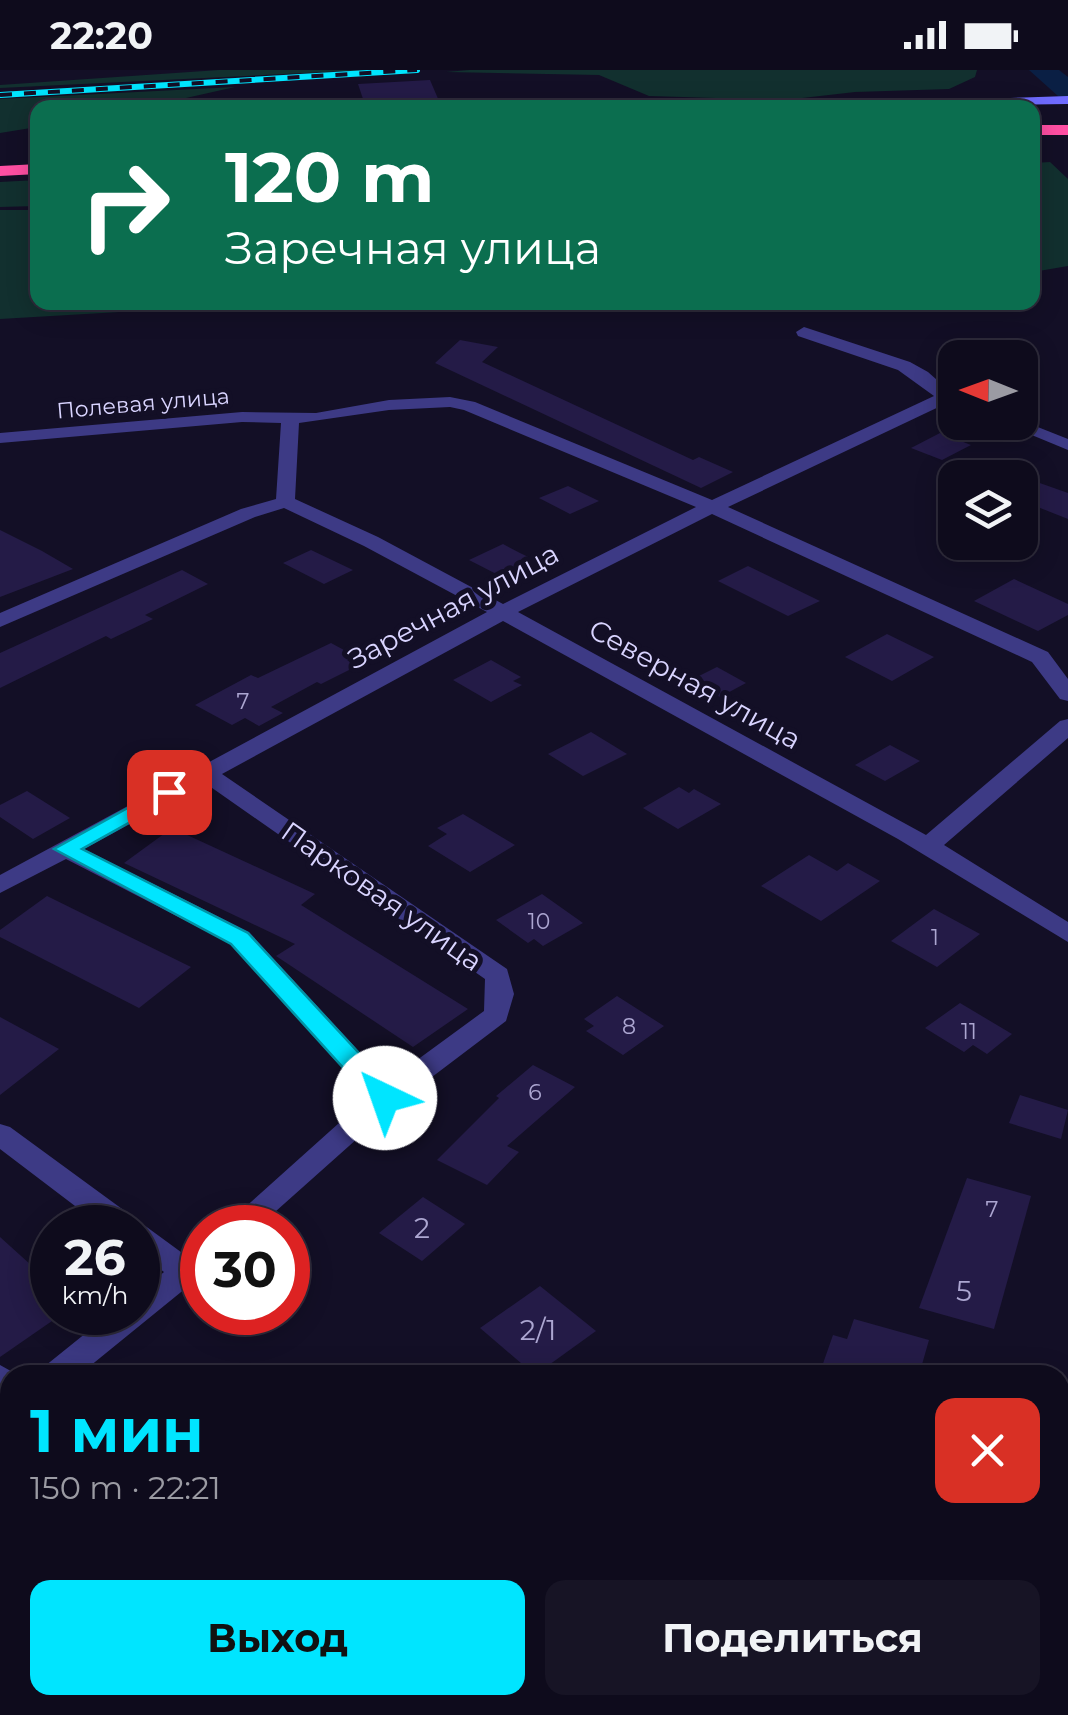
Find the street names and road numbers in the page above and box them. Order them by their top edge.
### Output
street label: Полевая улица [55,382,231,425]
street label: Заречная улица [342,536,564,676]
street label: Северная улица [583,612,807,756]
street label: Парковая улица [275,814,489,978]

